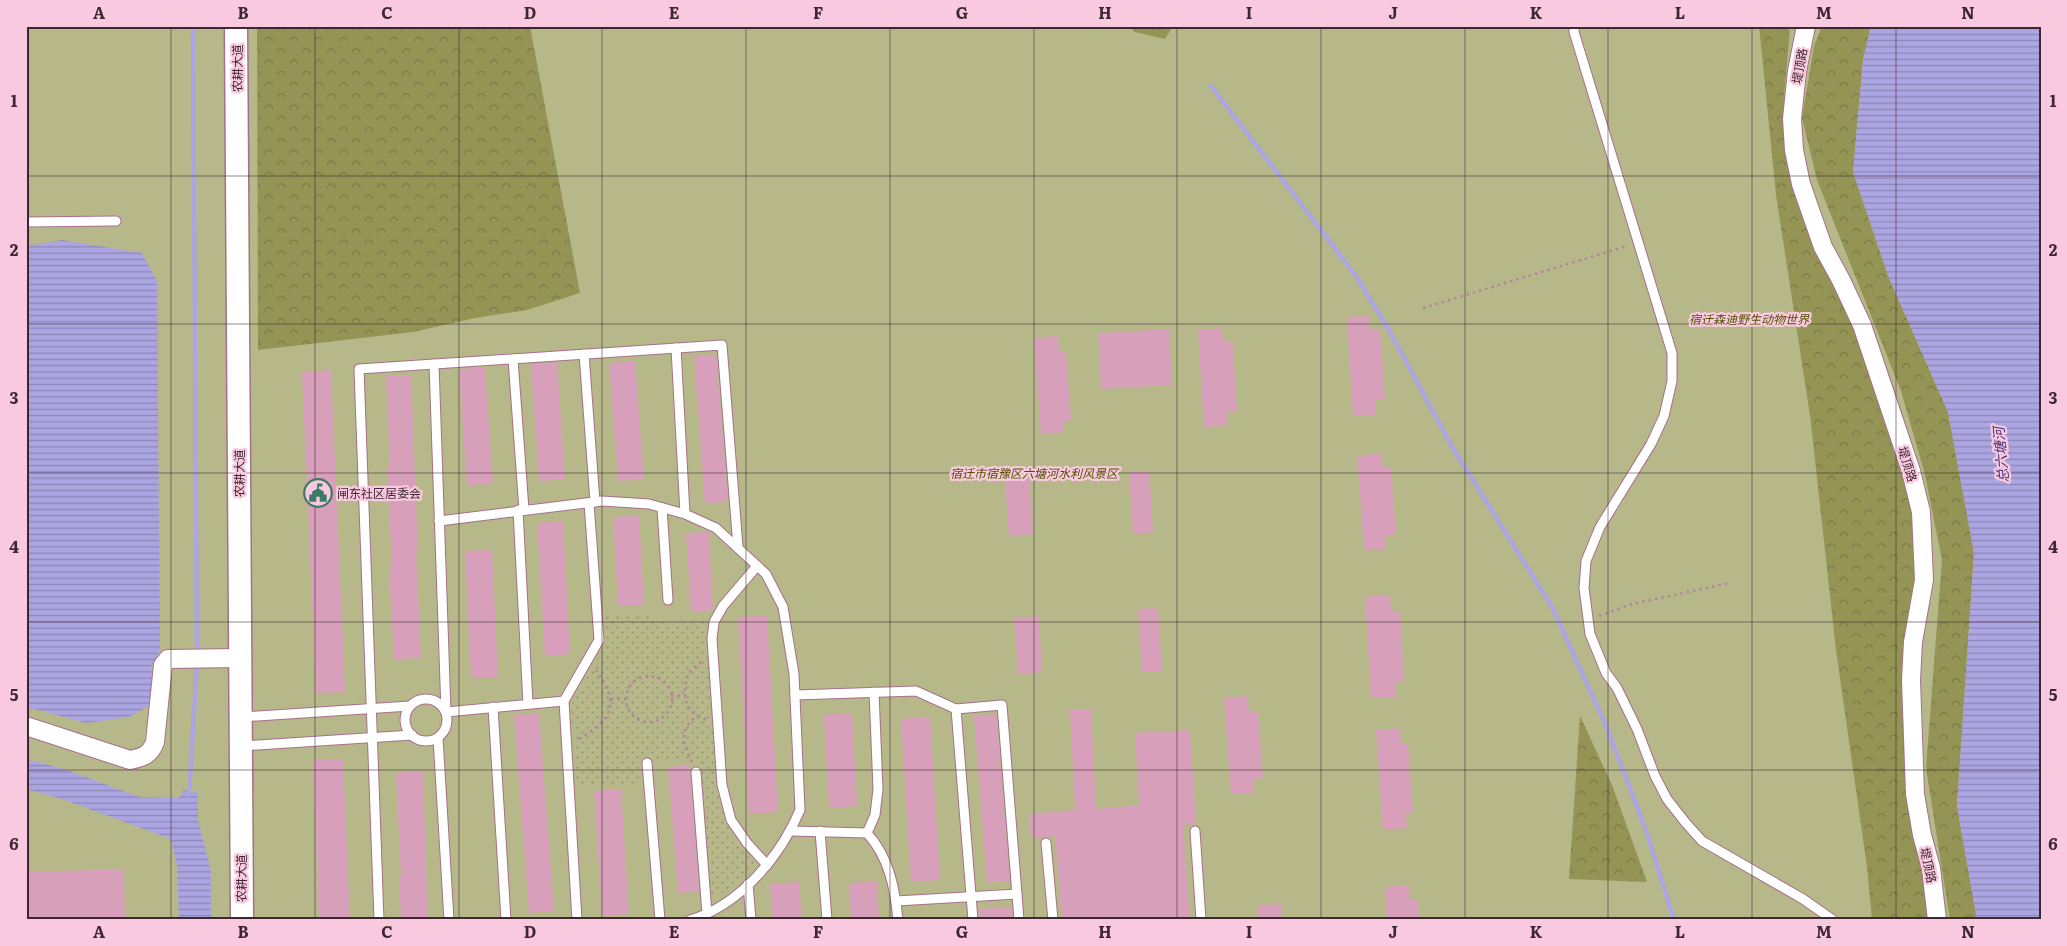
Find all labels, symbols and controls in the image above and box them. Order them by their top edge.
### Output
text: A [93,0,105,24]
text: B [237,0,249,24]
text: C [381,0,393,24]
text: D [524,0,536,24]
text: E [669,0,680,24]
text: F [813,0,823,24]
text: G [956,0,968,24]
text: H [1098,0,1112,24]
text: I [1246,0,1252,24]
text: J [1388,0,1398,24]
text: K [1530,0,1543,24]
text: L [1675,0,1685,24]
text: M [1816,0,1832,24]
text: N [1961,0,1975,24]
street label: 农耕大道 [228,44,246,92]
street label: 堤顶路 [1787,47,1811,85]
text: 1 [11,88,18,112]
text: 1 [2050,88,2057,112]
text: 2 [10,237,19,261]
text: 2 [2049,237,2058,261]
park label: 宿迁森迪野生动物世界 [1689,310,1810,328]
text: 3 [10,385,19,409]
text: 3 [2049,385,2058,409]
water label: 总六塘河 [1987,423,2012,484]
street label: 堤顶路 [1894,444,1922,484]
street label: 农耕大道 [230,449,248,497]
park label: 宿迁市宿豫区六塘河水利风景区 [950,464,1120,482]
public building icon: 闸东社区居委会 [303,478,333,508]
place label: 闸东社区居委会 [337,484,421,502]
text: 4 [9,534,19,558]
text: 4 [2048,534,2058,558]
text: 5 [10,682,19,706]
text: 5 [2049,682,2058,706]
text: 6 [9,831,19,855]
text: 6 [2048,831,2058,855]
street label: 堤顶路 [1916,846,1942,884]
street label: 农耕大道 [232,854,250,902]
text: A [93,919,105,943]
text: B [237,919,249,943]
text: C [381,919,393,943]
text: D [524,919,536,943]
text: E [669,919,680,943]
text: F [813,919,823,943]
text: G [956,919,968,943]
text: H [1098,919,1112,943]
text: I [1246,919,1252,943]
text: J [1388,919,1398,943]
text: K [1530,919,1543,943]
text: L [1675,919,1685,943]
text: M [1816,919,1832,943]
text: N [1961,919,1975,943]

